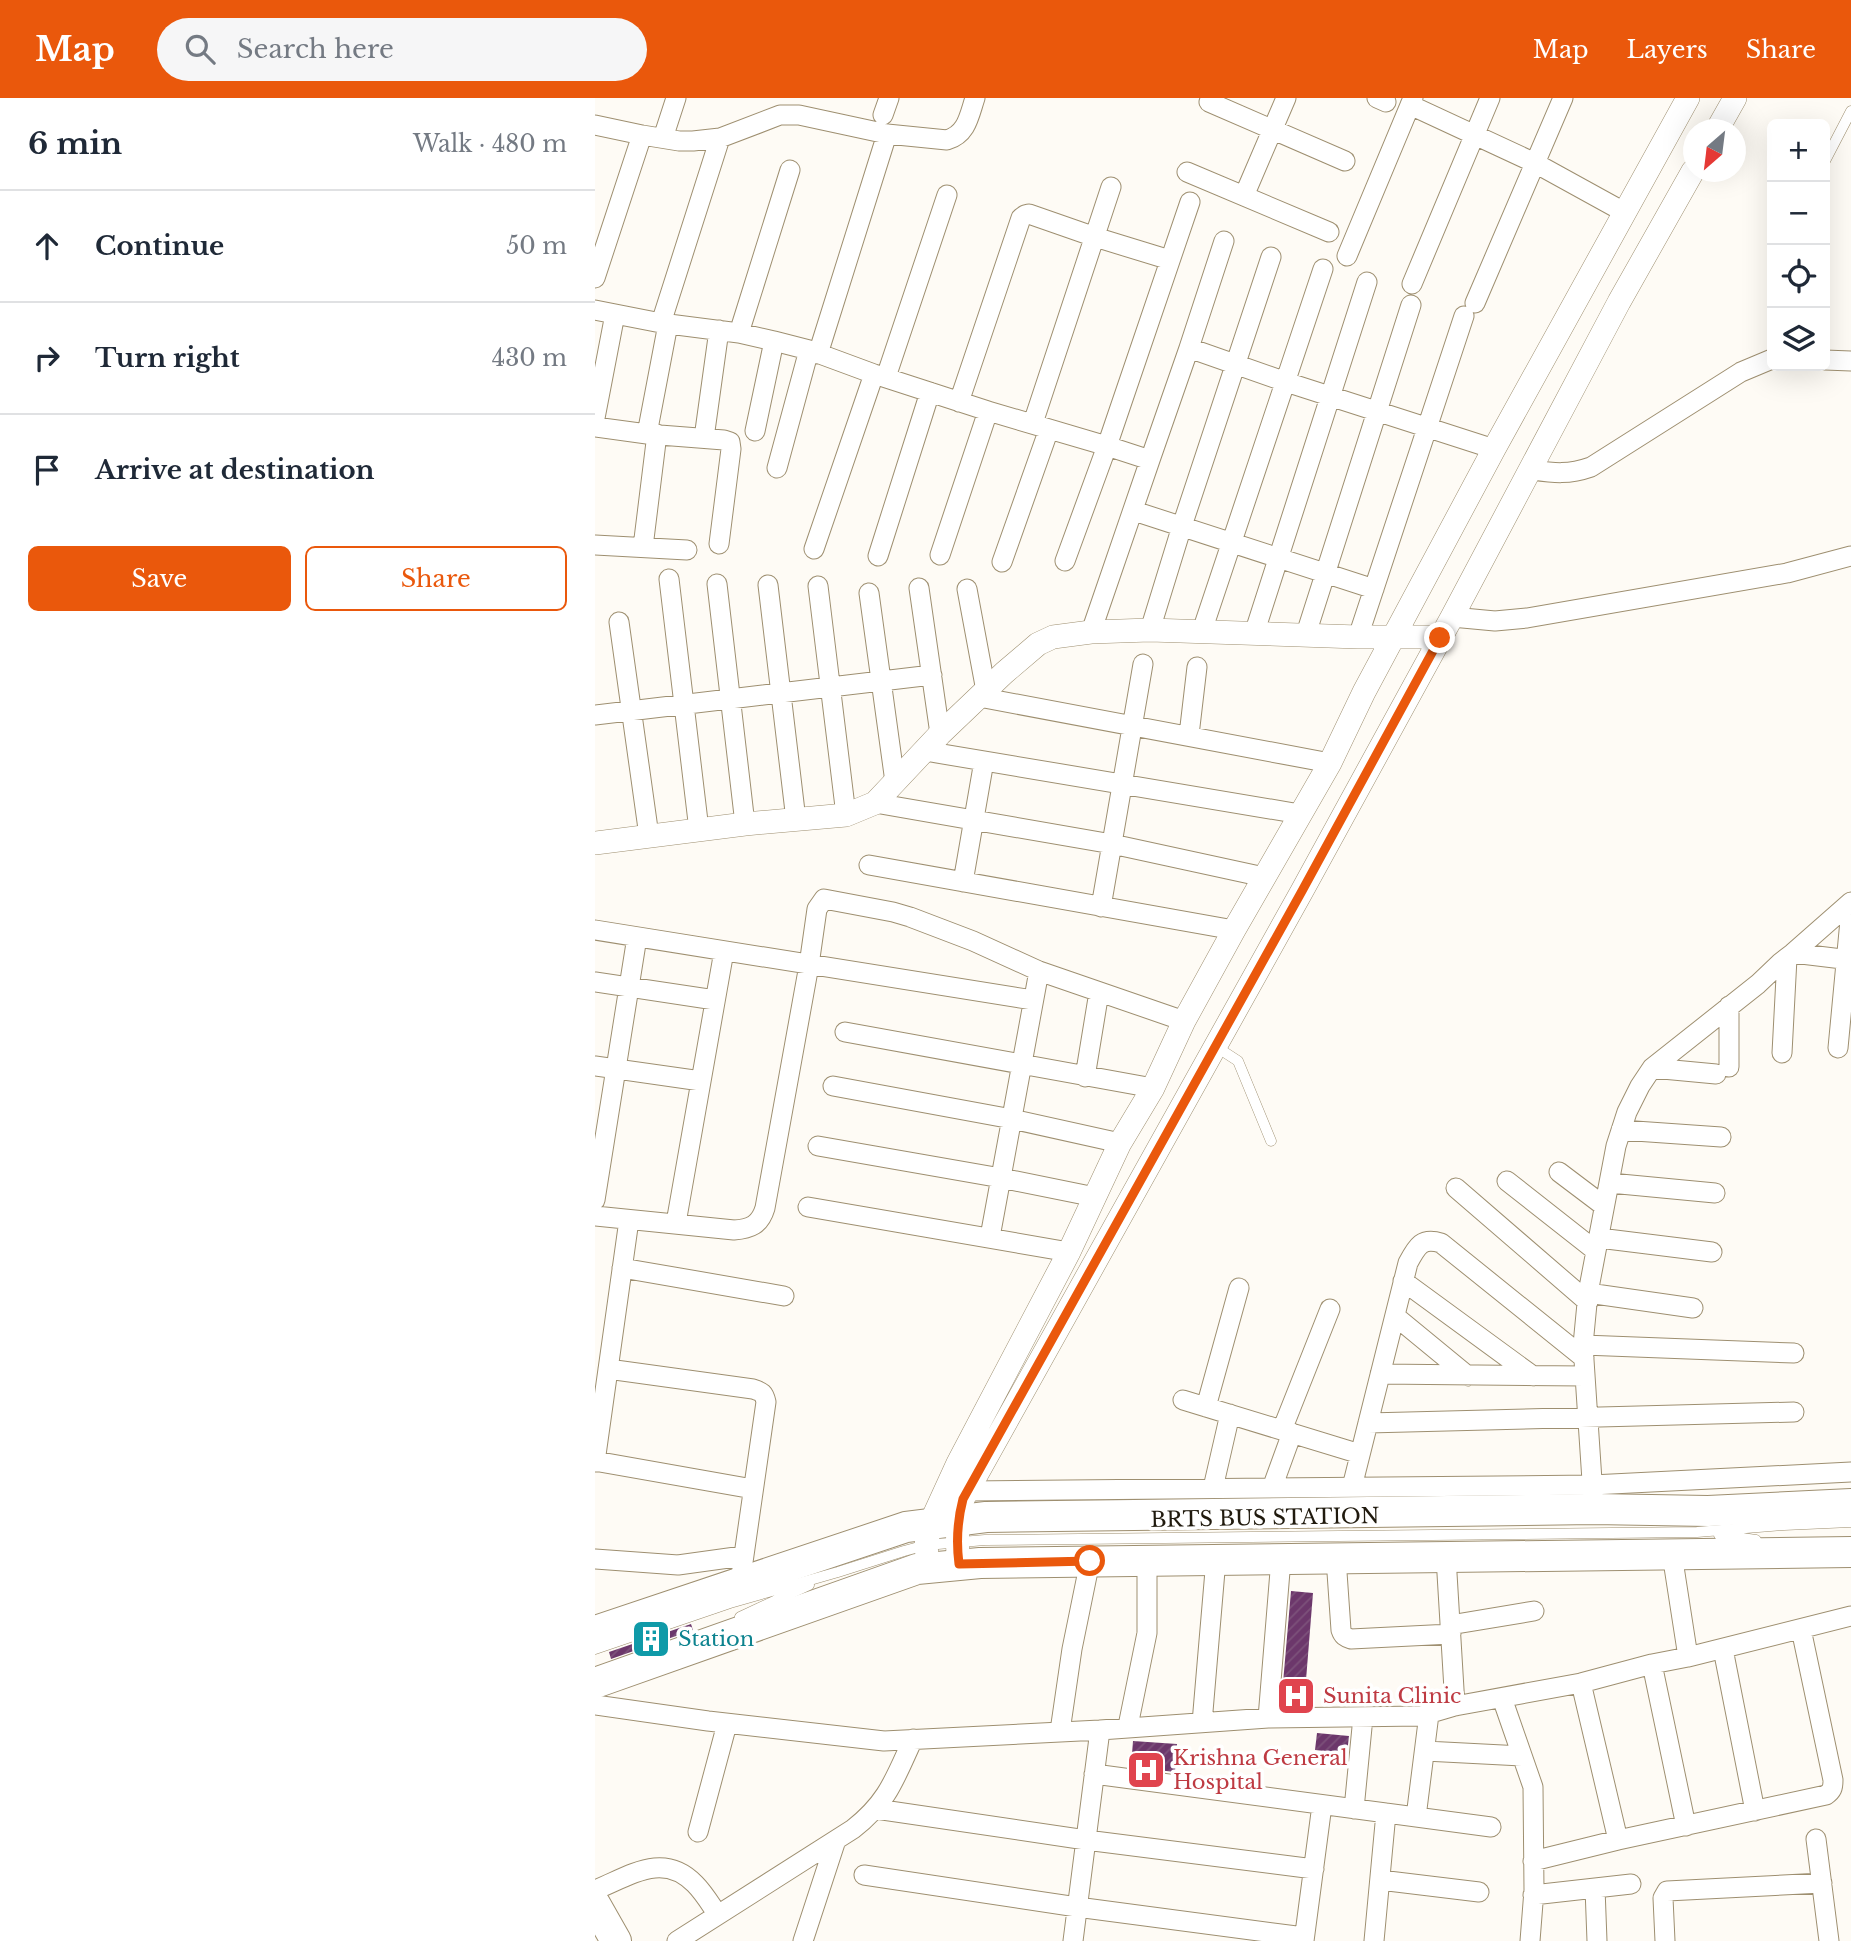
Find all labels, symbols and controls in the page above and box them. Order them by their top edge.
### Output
search box [157,18,647,81]
text: Map [35,29,115,70]
icon: search [181,30,219,68]
text: Search here [237,33,394,65]
text: Map [1533,35,1589,64]
text: Layers [1627,35,1708,64]
text: Share [1746,35,1816,64]
north arrow [1683,119,1746,182]
map controls [1767,119,1830,371]
button: + [1767,119,1830,182]
text: 6 min [28,125,122,162]
text: Walk · 480 m [413,130,567,158]
button: − [1767,182,1830,245]
icon: ahead [28,227,66,265]
text: Continue [95,230,224,262]
text: 50 m [506,232,567,260]
button: locate [1767,245,1830,308]
button: layers [1767,308,1830,371]
icon: right [28,339,66,377]
text: Turn right [95,342,240,374]
text: 430 m [492,344,567,372]
icon: arrive [28,451,66,489]
text: Arrive at destination [95,454,375,486]
button: Save [28,546,291,611]
button: Share [305,546,567,611]
route end [1424,622,1455,653]
street label: BRTS BUS STATION [1150,1503,1380,1533]
route start [1074,1545,1105,1576]
building icon: Station [630,1618,672,1660]
place label: Station [678,1626,754,1652]
hospital icon: Sunita Clinic [1275,1675,1317,1717]
place label: Sunita Clinic [1323,1683,1461,1709]
place label: Krishna General Hospital [1173,1745,1348,1795]
hospital icon: Krishna General Hospital [1125,1749,1167,1791]

